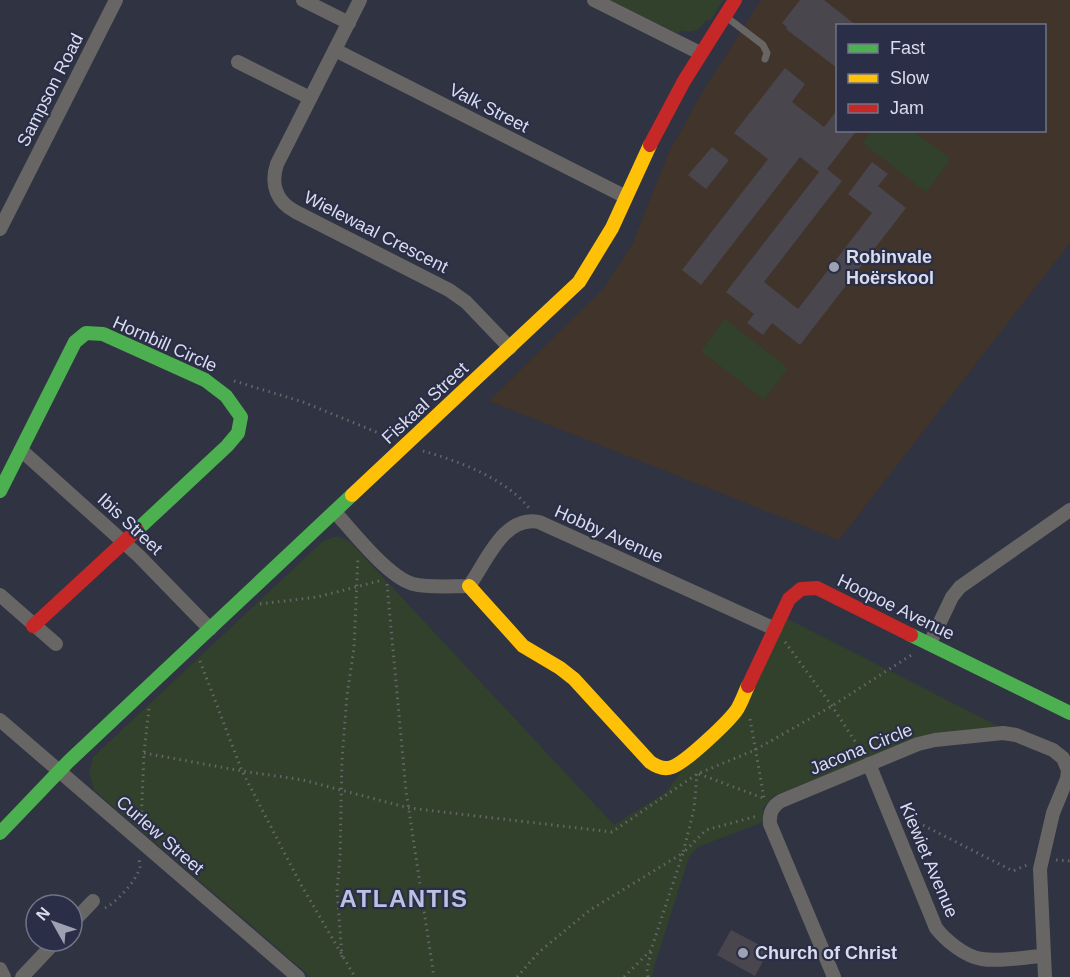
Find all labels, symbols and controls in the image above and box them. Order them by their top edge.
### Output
legend [836,24,1046,132]
street label: Sampson Road [13,30,87,150]
text: Fast [890,38,925,58]
text: Slow [890,68,930,88]
street label: Valk Street [446,79,532,137]
text: Jam [890,98,924,118]
street label: Wielewaal Crescent [301,187,451,277]
place label: Robinvale Hoërskool [846,247,934,288]
marker: Robinvale Hoërskool [827,260,841,274]
street label: Hornbill Circle [110,312,220,376]
street label: Fiskaal Street [378,358,472,448]
street label: Ibis Street [94,489,166,559]
street label: Hobby Avenue [552,501,666,567]
street label: Hoopoe Avenue [834,570,958,644]
street label: Jacona Circle [807,719,915,779]
street label: Curlew Street [112,792,208,878]
street label: Kiewiet Avenue [896,800,962,920]
district label: ATLANTIS [340,885,468,912]
north arrow [24,893,84,953]
text: N [33,904,53,924]
place label: Church of Christ [755,943,897,963]
marker: Church of Christ [736,946,750,960]

